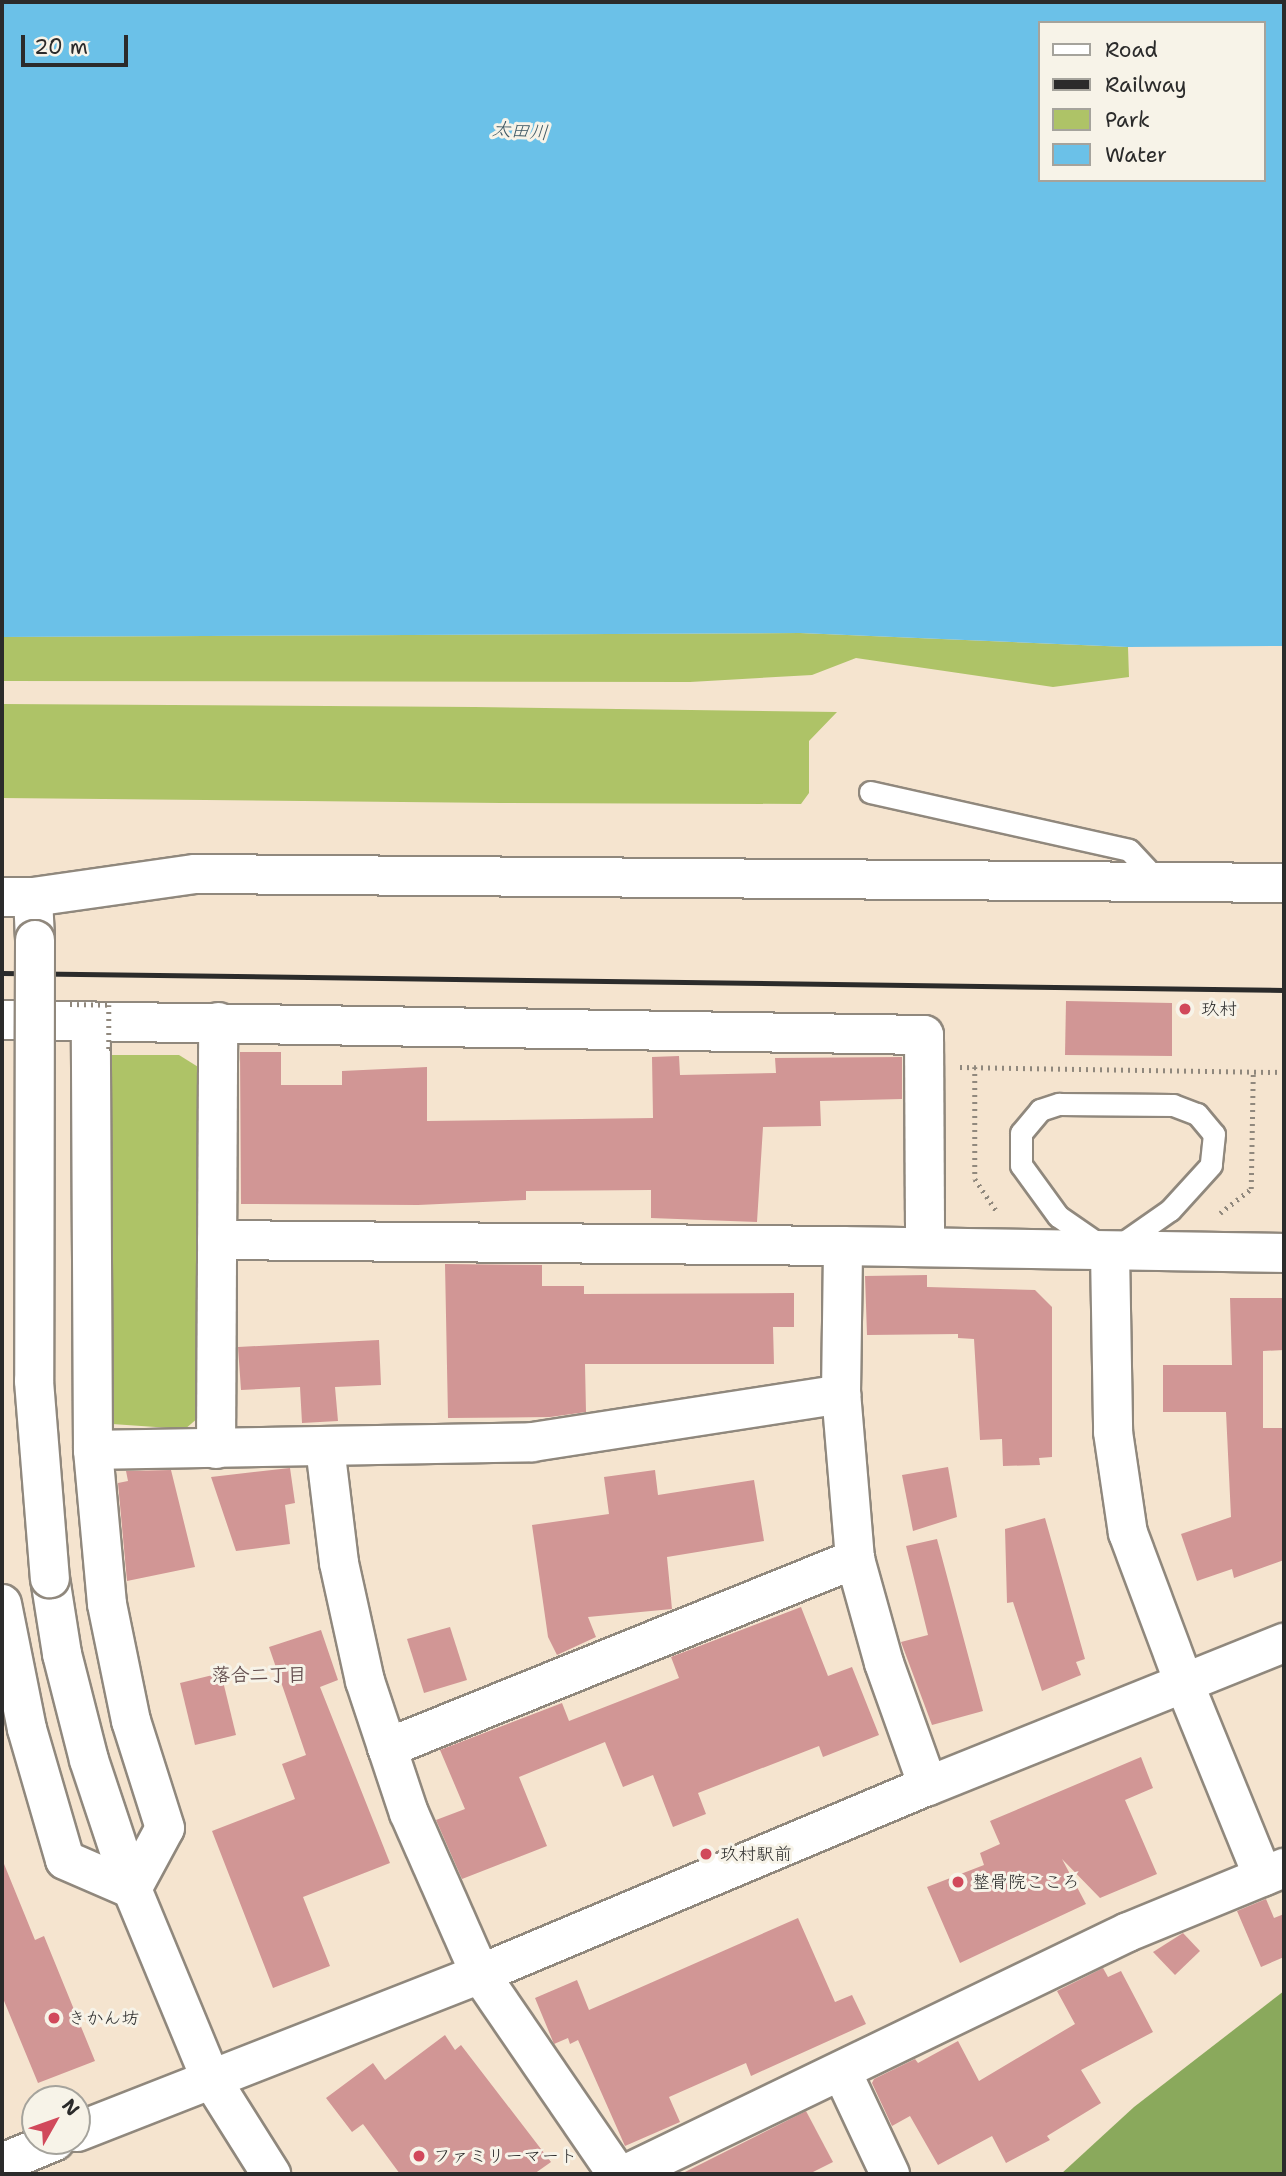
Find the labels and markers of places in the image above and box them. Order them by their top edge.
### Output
place label: 玖村 [1201,998,1237,1020]
marker: 玖村 [1175,999,1195,1019]
place label: 玖村駅前 [720,1843,792,1865]
marker: 玖村駅前 [698,1846,714,1862]
place label: 整骨院こころ [972,1871,1080,1893]
marker: 整骨院こころ [950,1874,966,1890]
place label: きかん坊 [68,2007,140,2029]
marker: きかん坊 [46,2010,62,2026]
place label: ファミリーマート [433,2145,577,2167]
marker: ファミリーマート [411,2148,427,2164]

